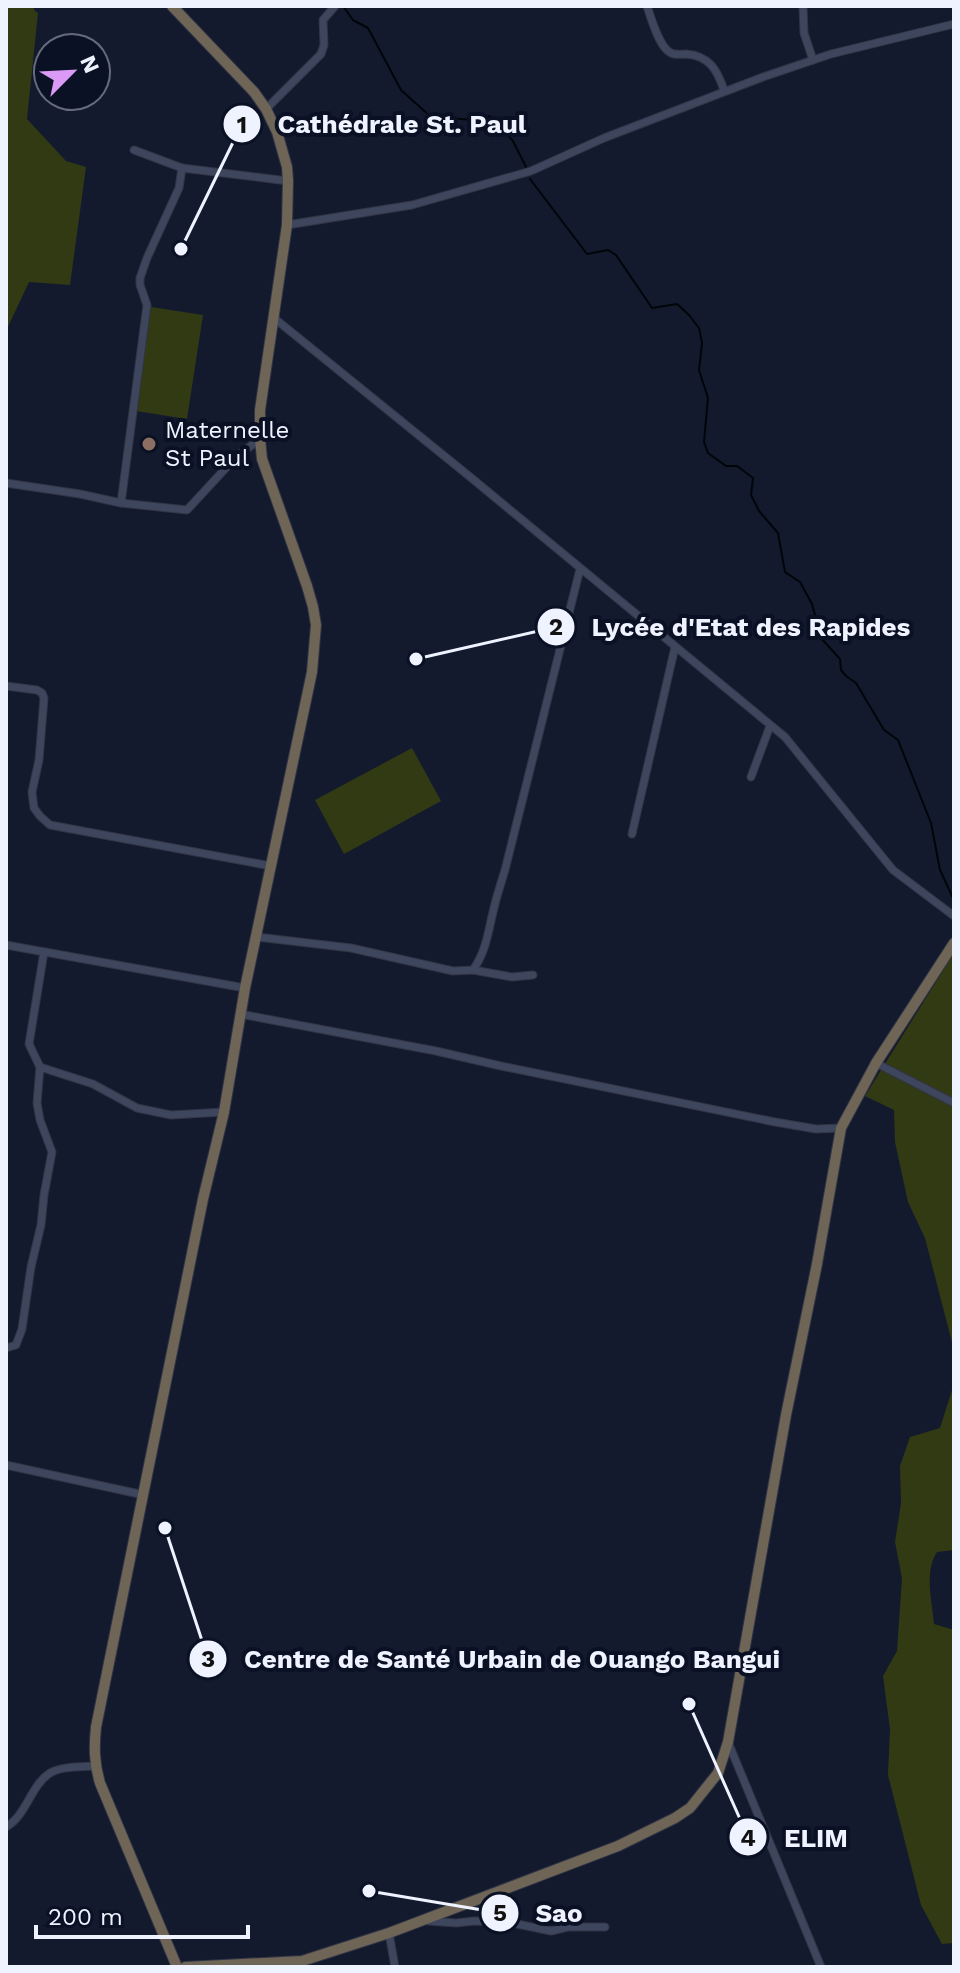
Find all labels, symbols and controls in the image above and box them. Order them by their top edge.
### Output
north arrow [32,32,112,112]
text: N [75,52,105,77]
callout: Cathédrale St. Paul [222,99,542,149]
text: Cathédrale St. Paul [278,109,527,139]
text: 1 [237,111,247,139]
place label: Maternelle St Paul [165,416,289,472]
marker: Maternelle St Paul [140,435,158,453]
callout: Lycée d'Etat des Rapides [536,602,926,652]
text: Lycée d'Etat des Rapides [592,612,911,642]
text: 2 [549,613,563,641]
callout: Centre de Santé Urbain de Ouango Bangui [188,1634,796,1684]
text: Centre de Santé Urbain de Ouango Bangui [244,1644,780,1674]
text: 3 [201,1645,215,1673]
callout: ELIM [728,1812,864,1862]
text: ELIM [784,1823,848,1853]
text: 4 [740,1824,756,1852]
callout: Sao [480,1888,599,1938]
scale bar [36,1889,248,1939]
text: Sao [535,1898,583,1928]
text: 5 [493,1899,507,1927]
text: 200 m [48,1903,123,1931]

